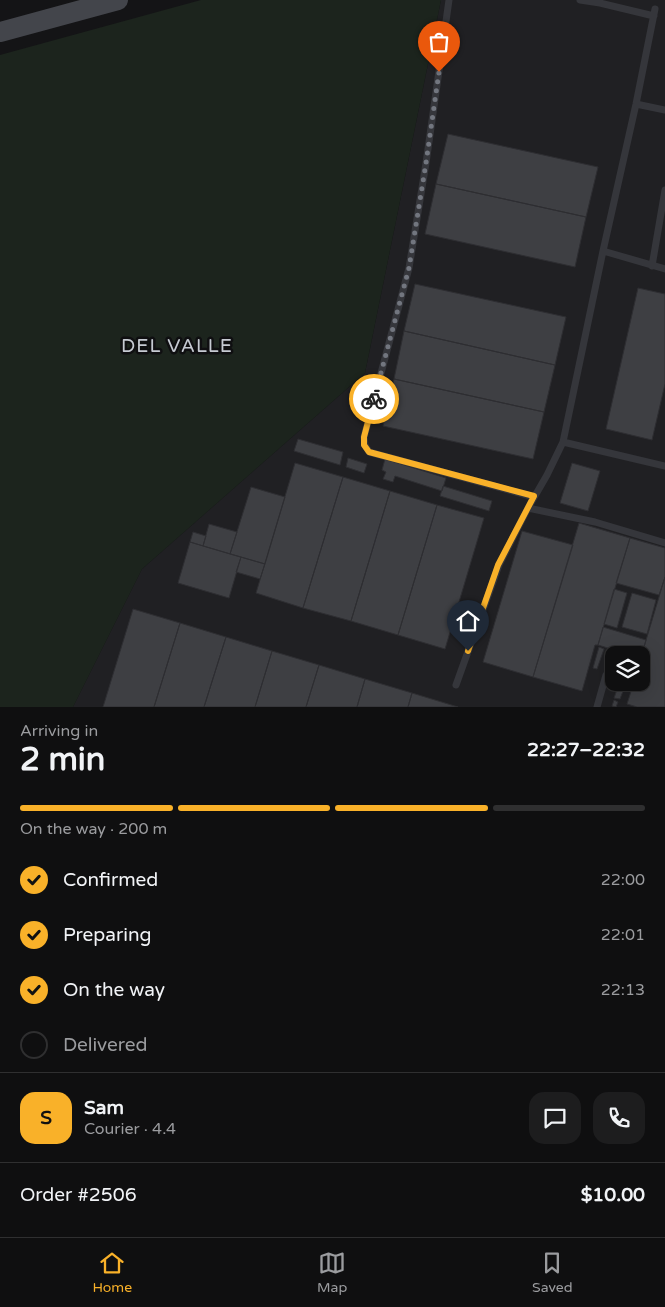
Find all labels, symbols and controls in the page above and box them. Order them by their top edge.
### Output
pin [418,21,460,72]
icon: bag [425,28,453,56]
district label: DEL VALLE [121,335,233,357]
courier [349,374,399,424]
icon: bike [360,385,388,413]
pin [447,600,489,651]
icon: home [454,607,482,635]
map controls [605,646,650,691]
button: layers [605,646,650,691]
text: Arriving in [20,721,98,741]
text: 22:27–22:32 [527,739,645,761]
text: 2 min [20,741,105,779]
text: On the way · 200 m [20,819,167,839]
icon: check [20,866,48,894]
text: Confirmed [63,869,158,891]
text: 22:00 [601,870,645,890]
icon: check [20,921,48,949]
text: Preparing [63,924,152,946]
text: 22:01 [601,925,645,945]
icon: check [20,976,48,1004]
text: On the way [63,979,165,1001]
text: 22:13 [601,980,645,1000]
text: Delivered [63,1034,148,1056]
button: chat [529,1092,581,1144]
button: phone [593,1092,645,1144]
text: Sam [84,1097,124,1119]
text: S [40,1107,52,1129]
text: Courier · 4.4 [84,1119,176,1139]
text: Order #2506 [20,1184,137,1206]
text: $10.00 [581,1184,645,1206]
tab: Home [92,1249,132,1296]
tab: Map [317,1249,347,1296]
tab: Saved [532,1249,573,1296]

